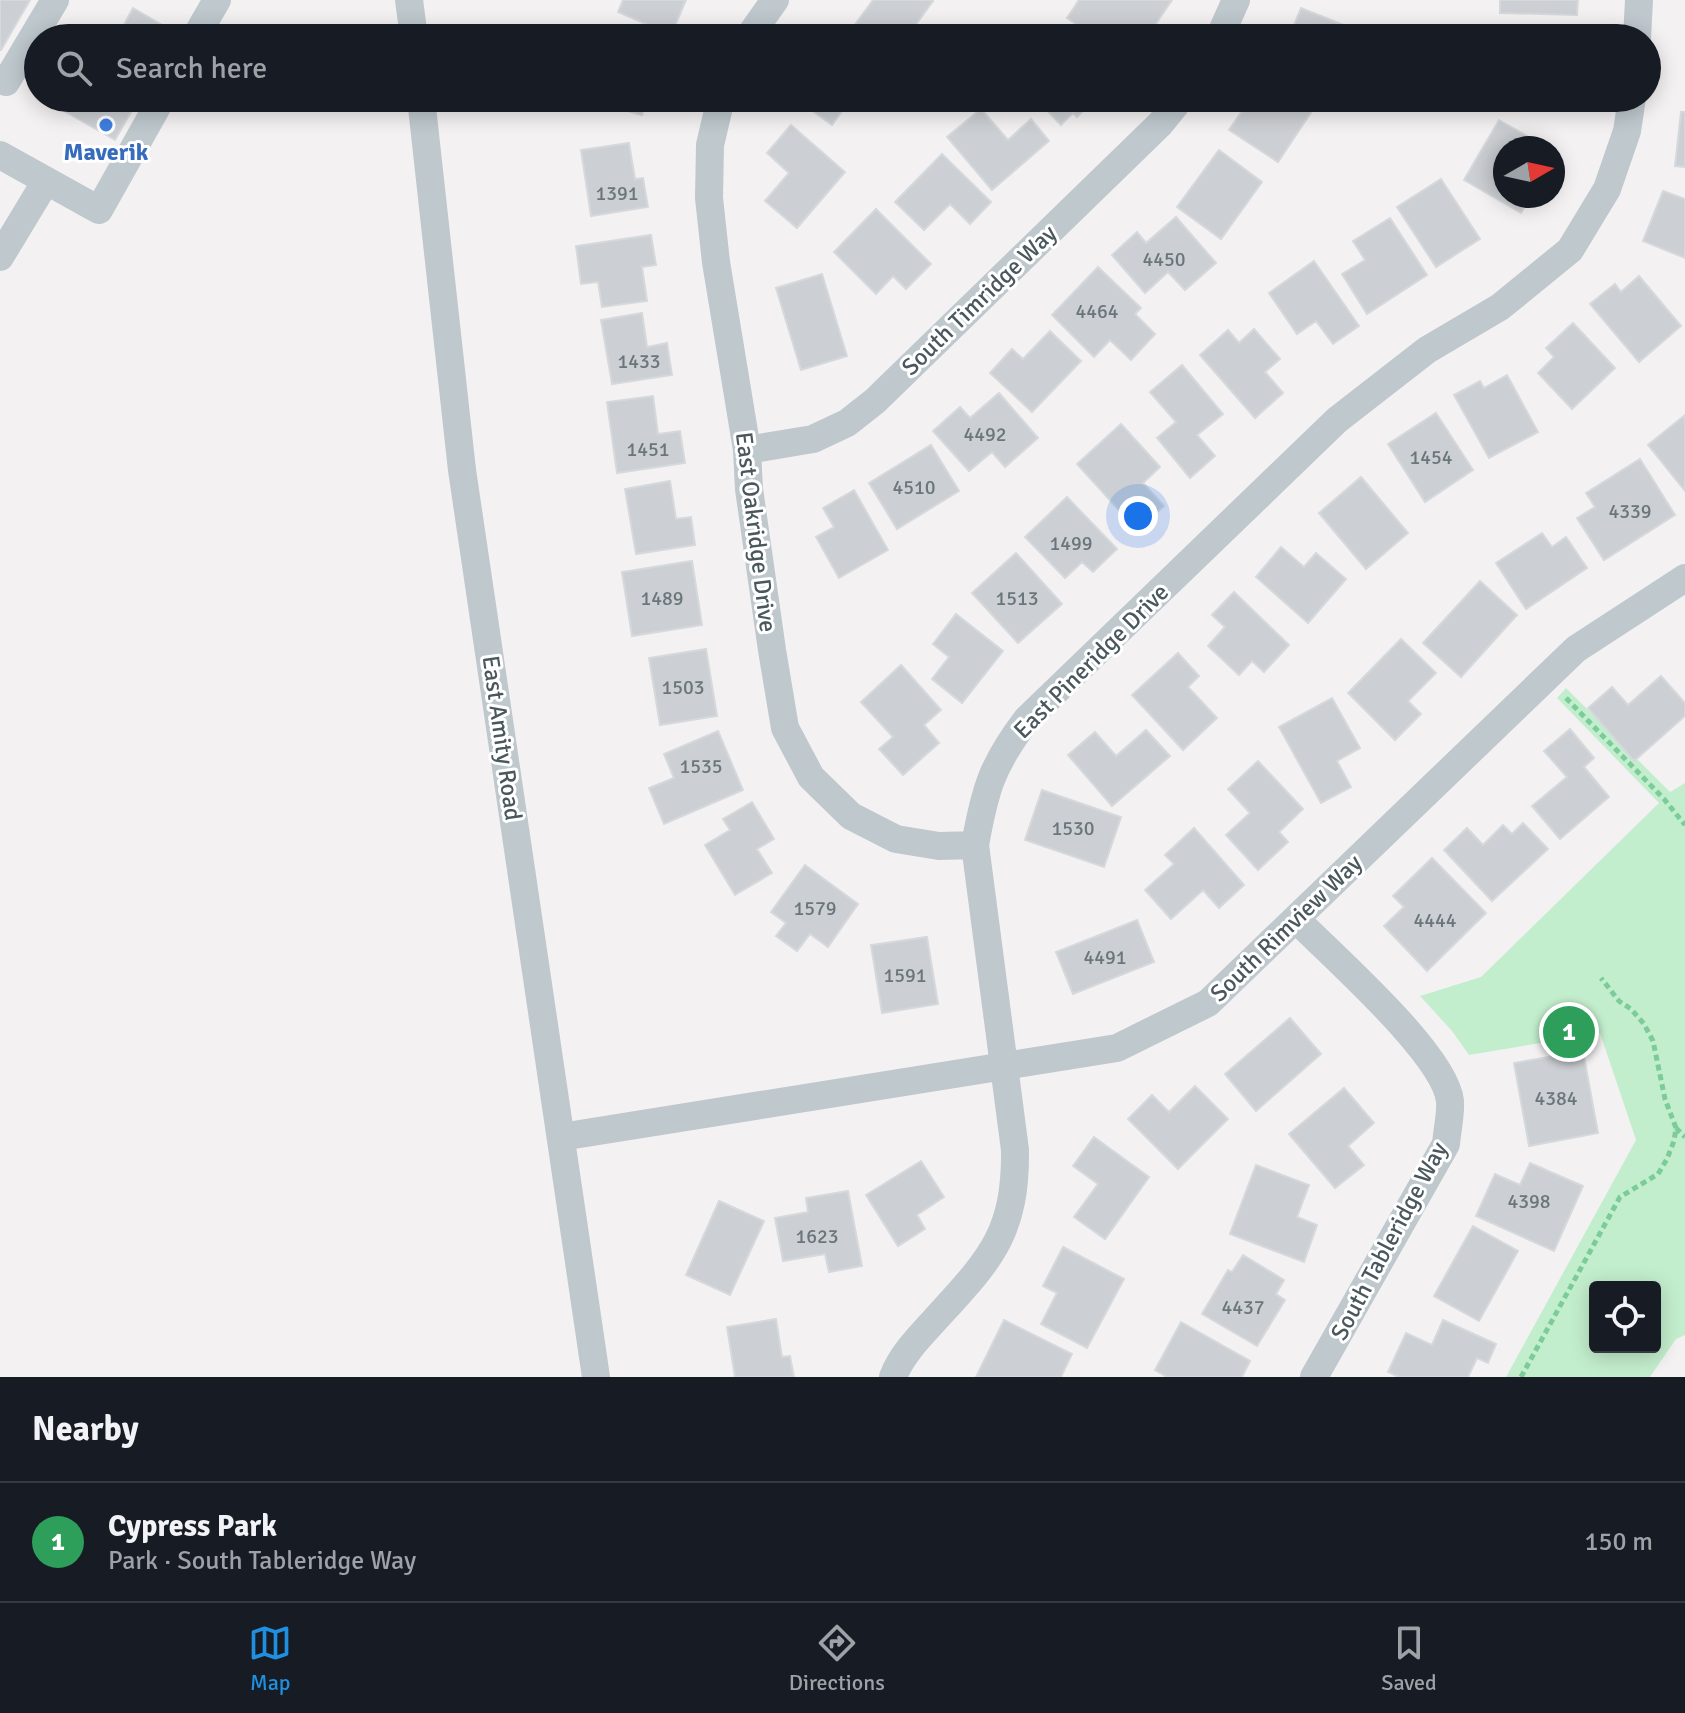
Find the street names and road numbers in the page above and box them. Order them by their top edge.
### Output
street label: South Timridge Way [895,218,1063,382]
street label: East Oakridge Drive [729,430,783,634]
street label: East Pineridge Drive [1007,577,1175,745]
street label: East Amity Road [476,654,528,822]
street label: South Rimview Way [1204,848,1368,1008]
street label: South Tableridge Way [1324,1137,1454,1345]

